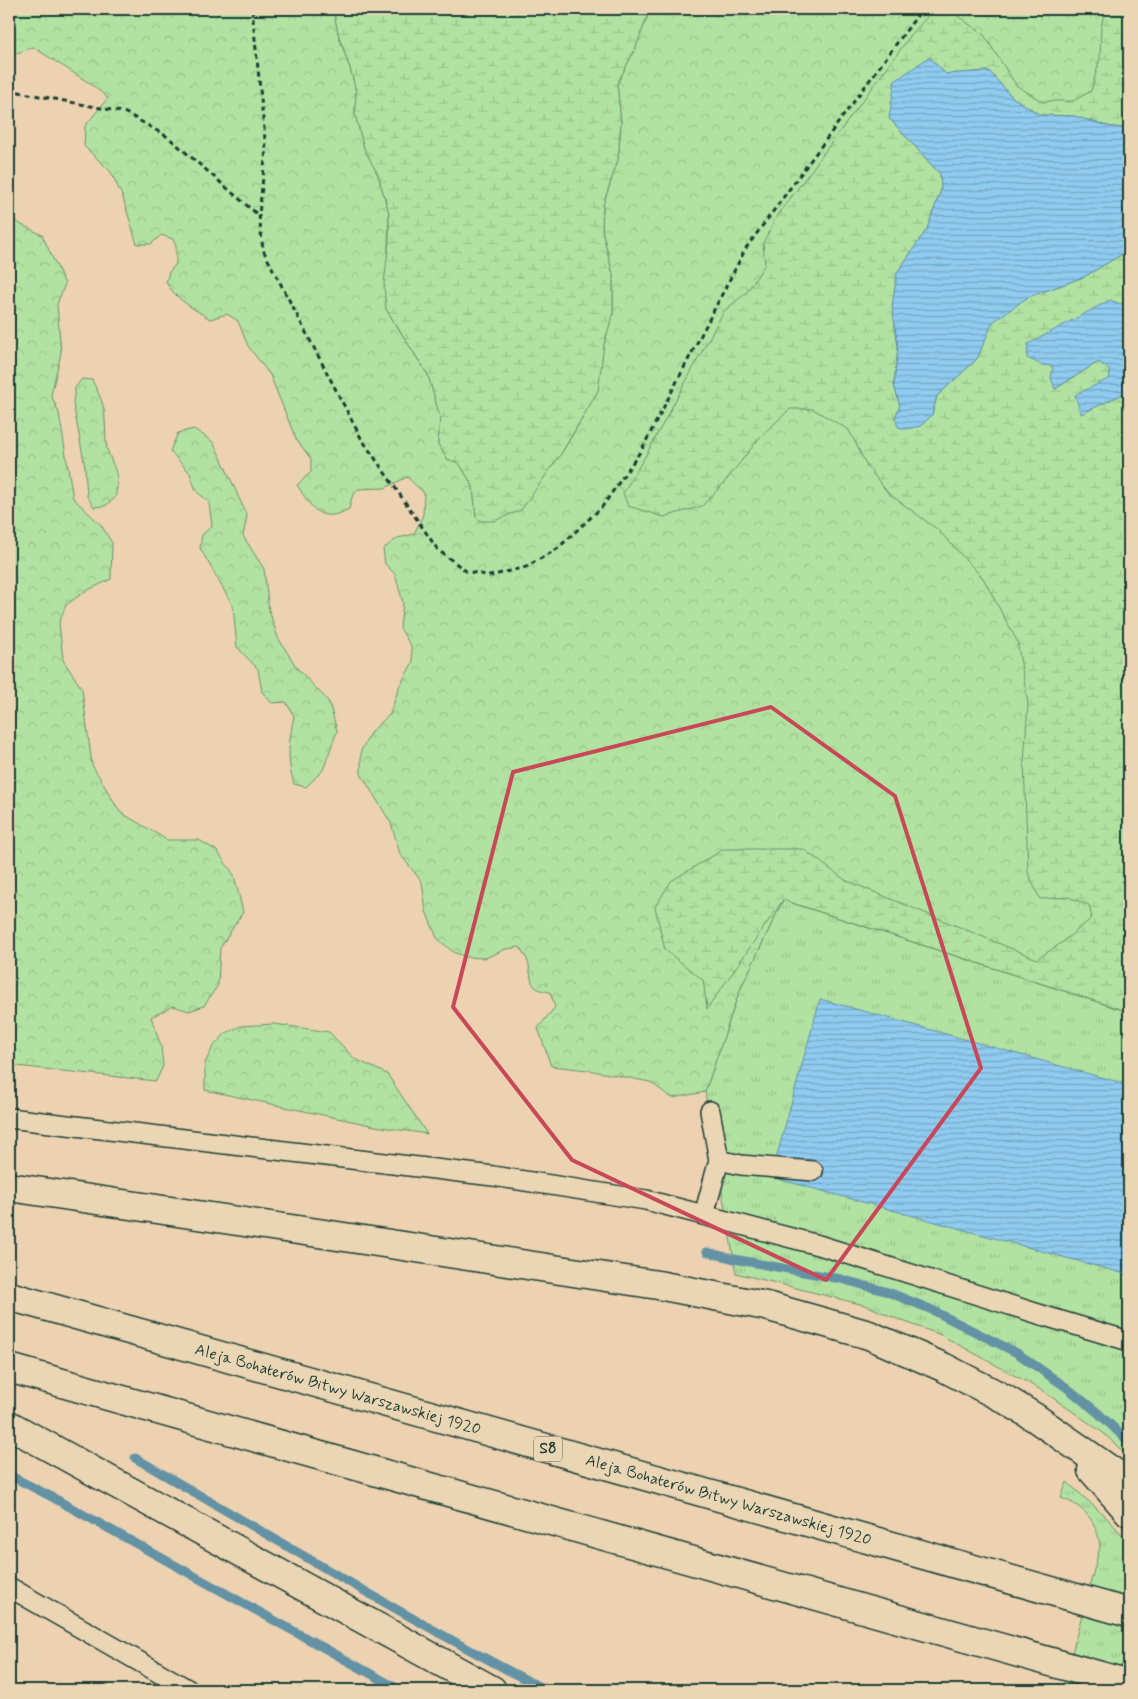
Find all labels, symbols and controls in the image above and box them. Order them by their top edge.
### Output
street label: Aleja Bohaterów Bitwy Warszawskiej 1920 [193,1339,484,1440]
road number: S8 [534,1436,562,1462]
street label: Aleja Bohaterów Bitwy Warszawskiej 1920 [583,1449,874,1550]

